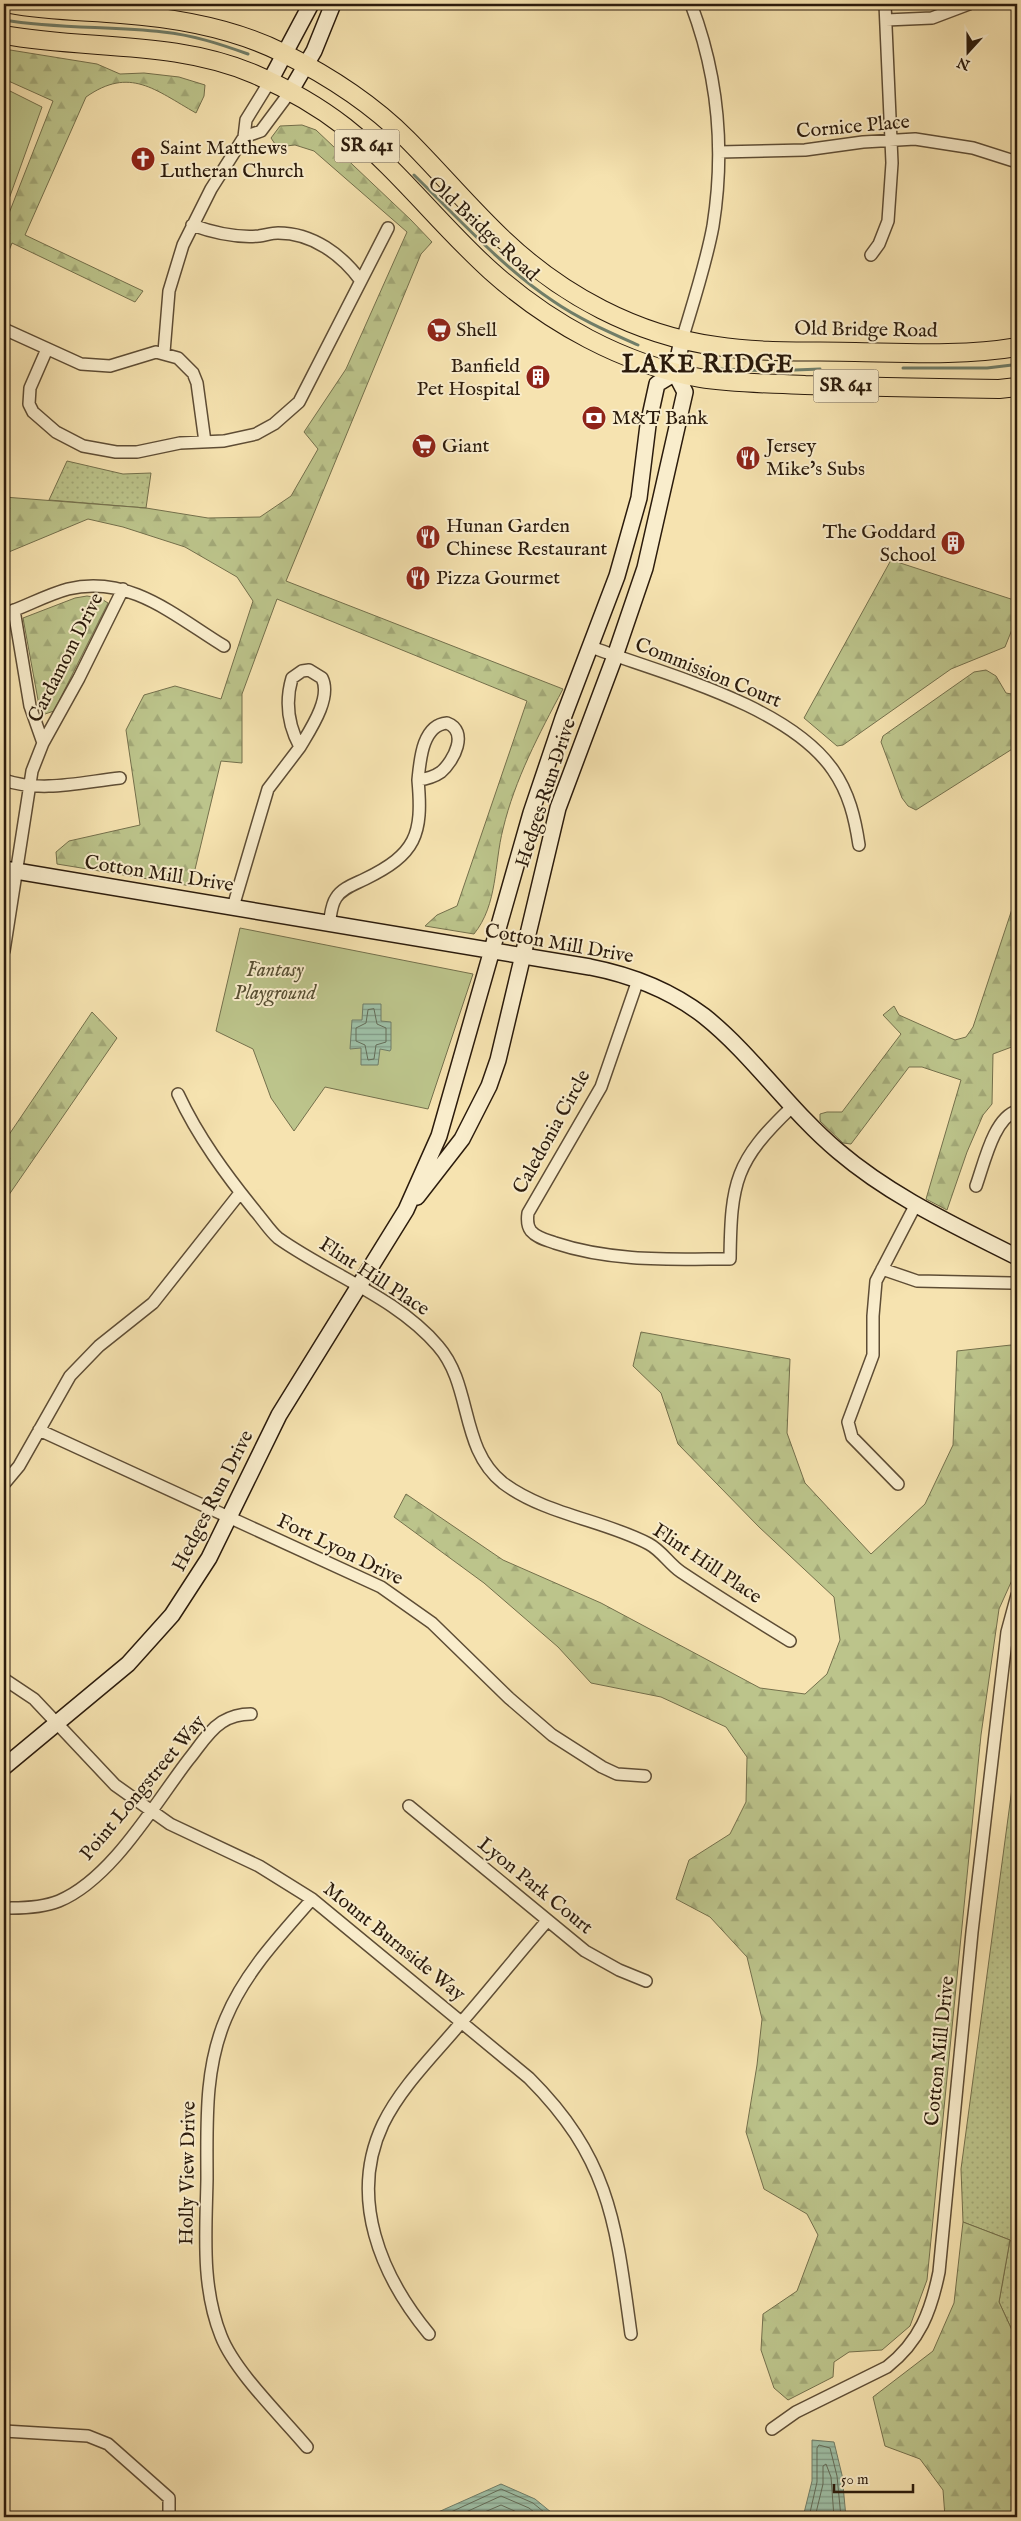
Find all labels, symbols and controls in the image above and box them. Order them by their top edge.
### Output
north arrow [944,28,994,78]
text: N [955,53,974,74]
street label: Cornice Place [795,110,911,144]
road number: SR 641 [334,130,400,162]
place label: Saint Matthews Lutheran Church [160,136,304,184]
church icon: Saint Matthews Lutheran Church [130,146,156,172]
street label: Old Bridge Road [422,171,544,287]
street label: Old Bridge Road [794,316,938,344]
supermarket icon: Shell [426,317,452,343]
place label: Shell [456,318,497,343]
district label: LAKE RIDGE [622,349,794,381]
place label: Banfield Pet Hospital [417,354,521,402]
building icon: Banfield Pet Hospital [525,364,551,390]
road number: SR 641 [814,370,878,402]
bank icon: M&T Bank [581,405,607,431]
place label: M&T Bank [612,406,708,431]
supermarket icon: Giant [411,433,437,459]
place label: Giant [442,434,489,459]
place label: Jersey Mike's Subs [764,434,865,482]
restaurant icon: Jersey Mike's Subs [735,445,761,471]
place label: Hunan Garden Chinese Restaurant [446,514,607,562]
place label: The Goddard School [823,520,937,568]
restaurant icon: Hunan Garden Chinese Restaurant [415,524,441,550]
building icon: The Goddard School [940,530,966,556]
restaurant icon: Pizza Gourmet [405,565,431,591]
place label: Pizza Gourmet [436,566,560,591]
street label: Cardamom Drive [23,589,109,727]
street label: Commission Court [631,632,785,714]
street label: Hedges Run Drive [510,715,582,871]
street label: Cotton Mill Drive [83,850,235,898]
street label: Cotton Mill Drive [483,919,635,969]
park label: Fantasy Playground [234,958,318,1007]
street label: Caledonia Circle [508,1066,596,1198]
street label: Flint Hill Place [314,1232,434,1322]
street label: Hedges Run Drive [167,1426,259,1576]
street label: Fort Lyon Drive [273,1509,407,1591]
street label: Flint Hill Place [648,1518,766,1610]
street label: Point Longstreet Way [75,1710,211,1866]
street label: Lyon Park Court [472,1832,598,1940]
street label: Mount Burnside Way [318,1877,470,2007]
street label: Cotton Mill Drive [920,1975,960,2127]
street label: Holly View Drive [174,2101,202,2245]
scale bar [834,2461,912,2493]
text: 50 m [841,2470,869,2489]

